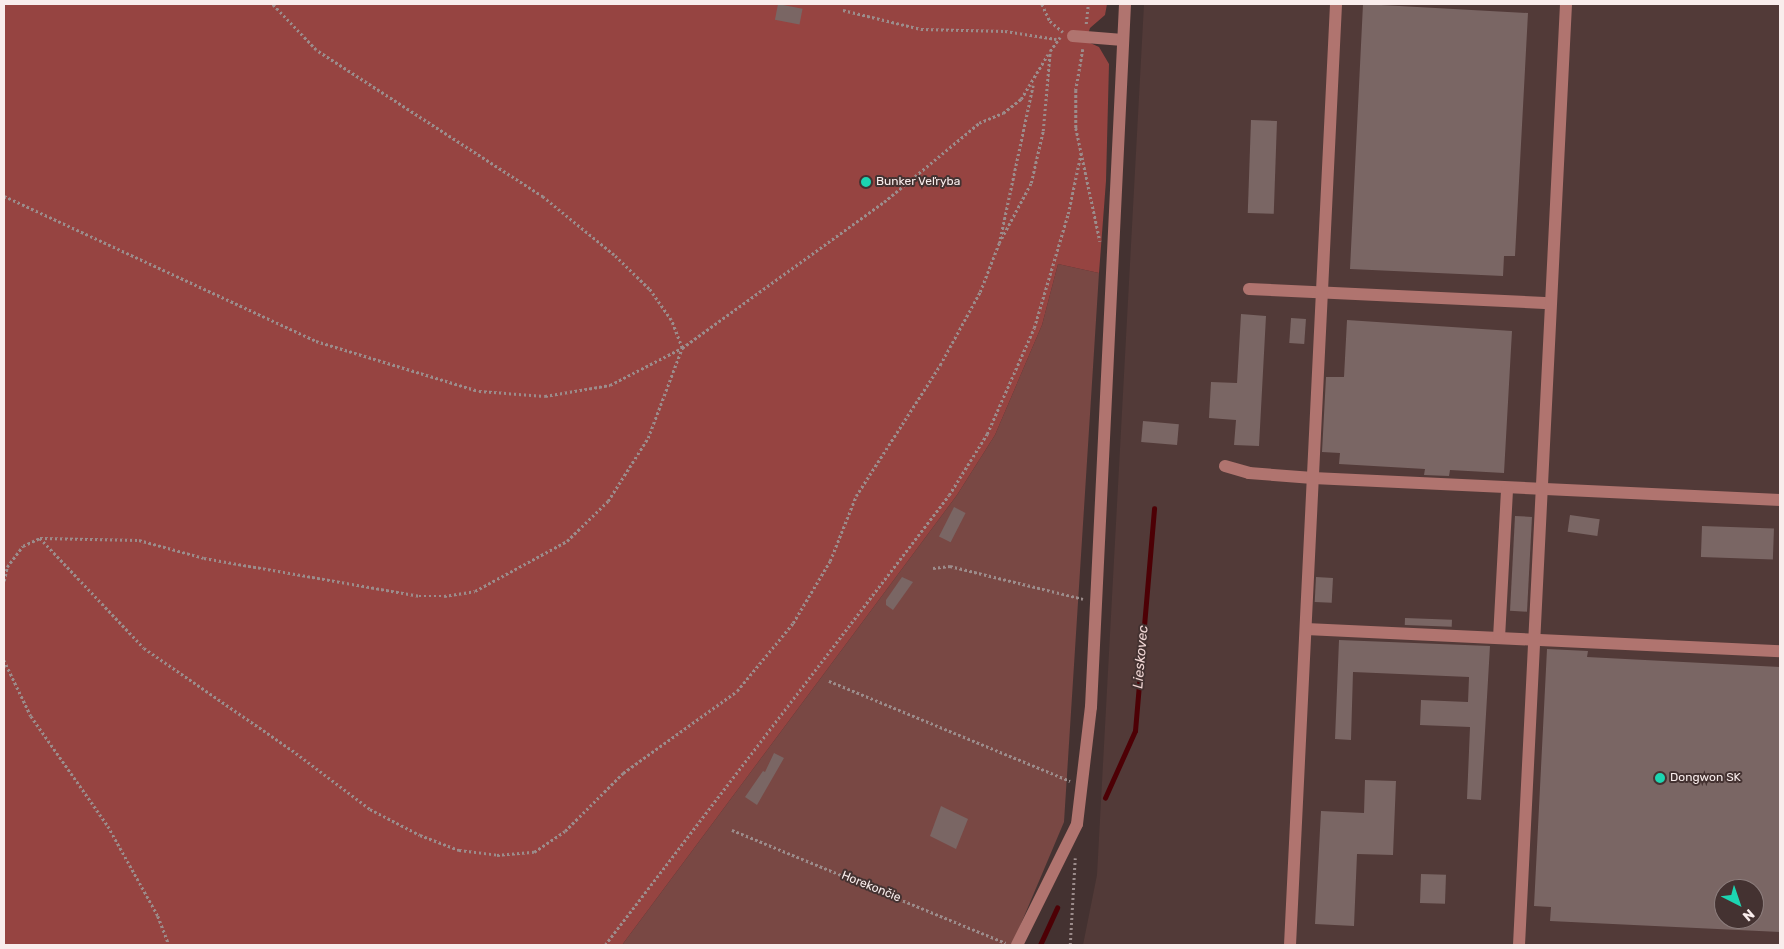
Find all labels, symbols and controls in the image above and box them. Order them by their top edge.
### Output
place label: Bunker Veľryba [876,175,961,189]
marker: Bunker Veľryba [860,176,872,188]
water label: Lieskovec [1130,625,1152,689]
place label: Dongwon SK [1670,771,1741,785]
marker: Dongwon SK [1654,772,1666,784]
street label: Horekončie [839,869,903,905]
north arrow [1714,879,1764,929]
text: N [1739,905,1758,925]

